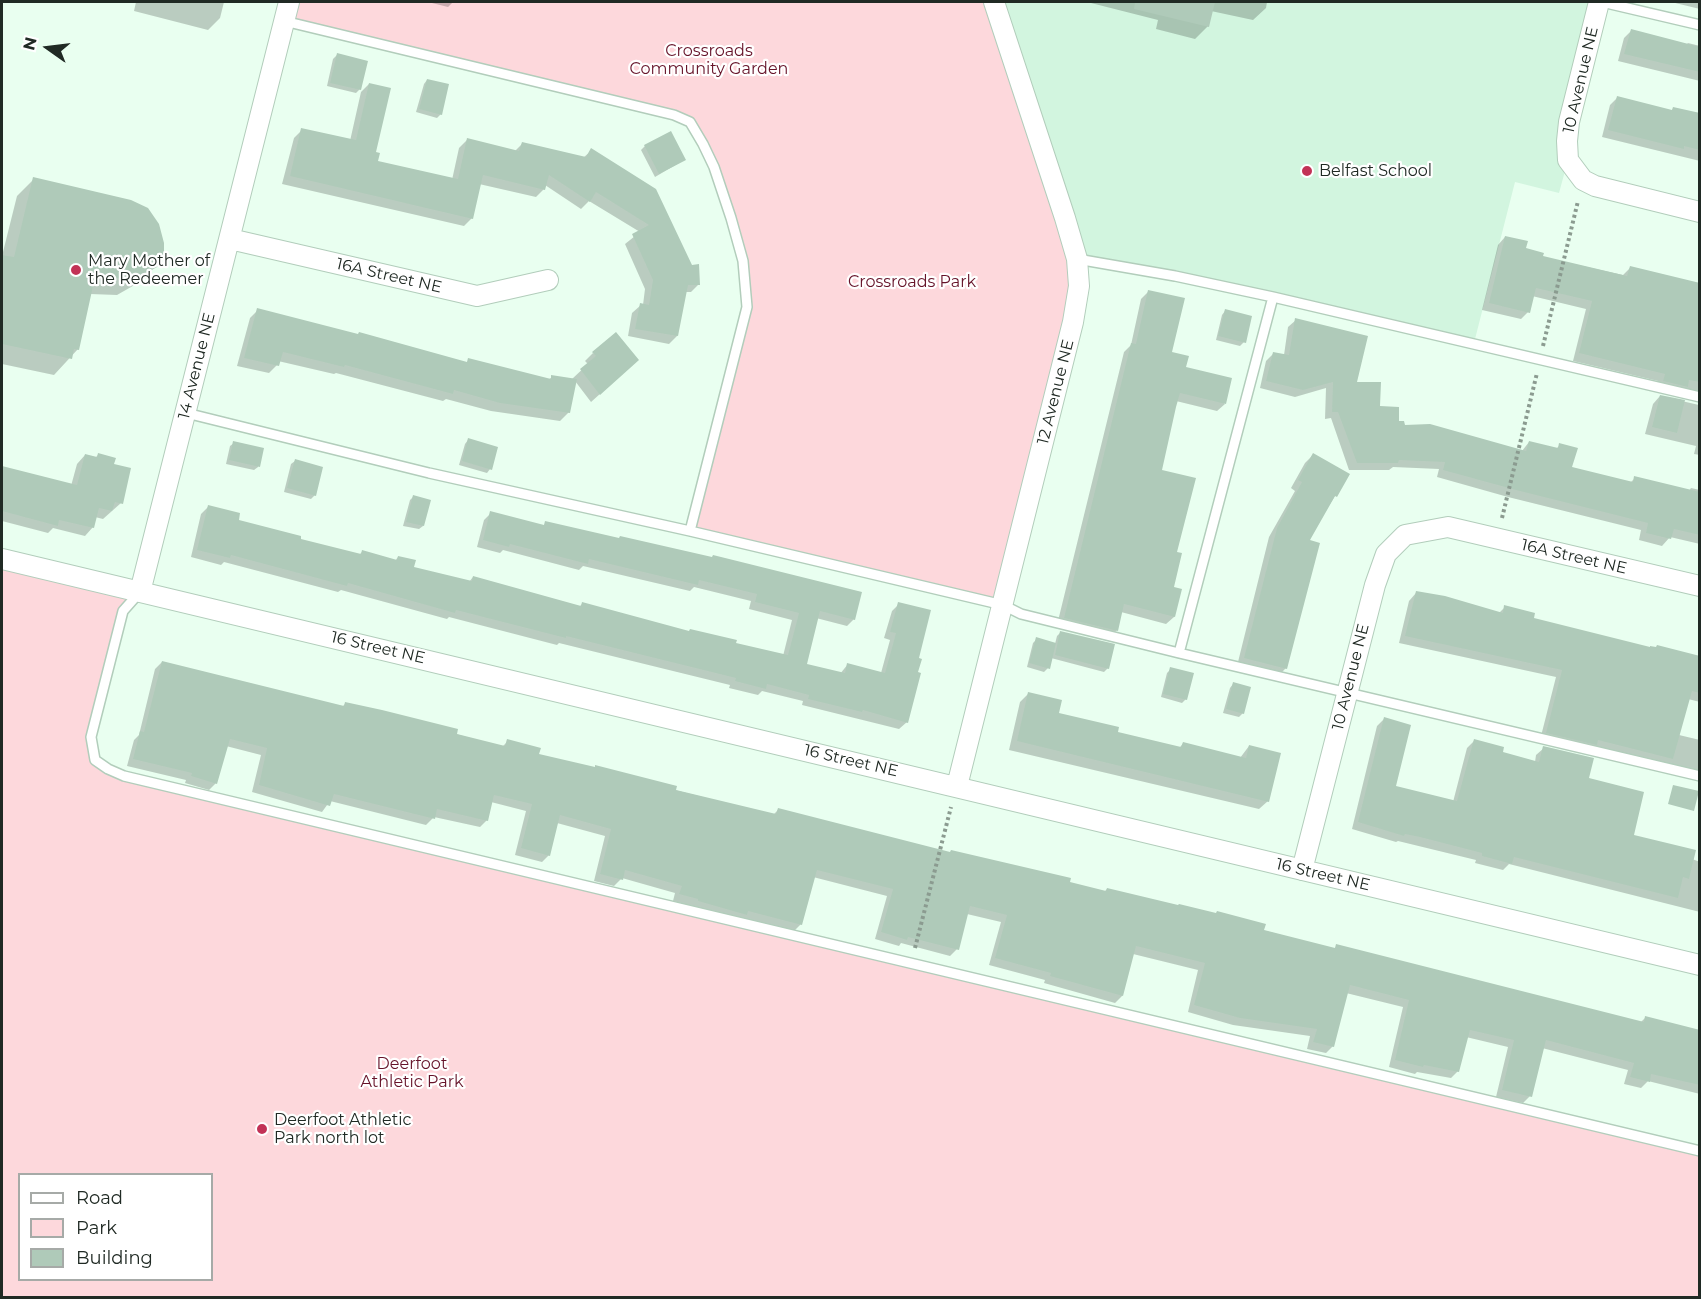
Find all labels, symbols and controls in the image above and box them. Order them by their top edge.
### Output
north arrow [18,18,78,78]
street label: 10 Avenue NE [1559,25,1603,135]
text: N [19,35,41,52]
park label: Crossroads Community Garden [630,41,788,79]
place label: Belfast School [1319,161,1432,181]
marker: Belfast School [1300,164,1314,178]
place label: Mary Mother of the Redeemer [88,251,210,289]
street label: 16A Street NE [334,255,444,297]
marker: Mary Mother of the Redeemer [69,263,83,277]
park label: Crossroads Park [848,272,976,292]
street label: 14 Avenue NE [175,311,219,421]
street label: 12 Avenue NE [1034,338,1078,446]
street label: 16A Street NE [1519,536,1629,578]
street label: 10 Avenue NE [1329,622,1373,732]
street label: 16 Street NE [329,628,427,668]
street label: 16 Street NE [802,741,900,781]
street label: 16 Street NE [1274,855,1372,895]
park label: Deerfoot Athletic Park [360,1054,464,1092]
place label: Deerfoot Athletic Park north lot [274,1110,411,1148]
marker: Deerfoot Athletic Park north lot [255,1122,269,1136]
legend [18,1173,213,1281]
text: Road [76,1187,123,1209]
text: Park [76,1217,117,1239]
text: Building [76,1247,153,1269]

